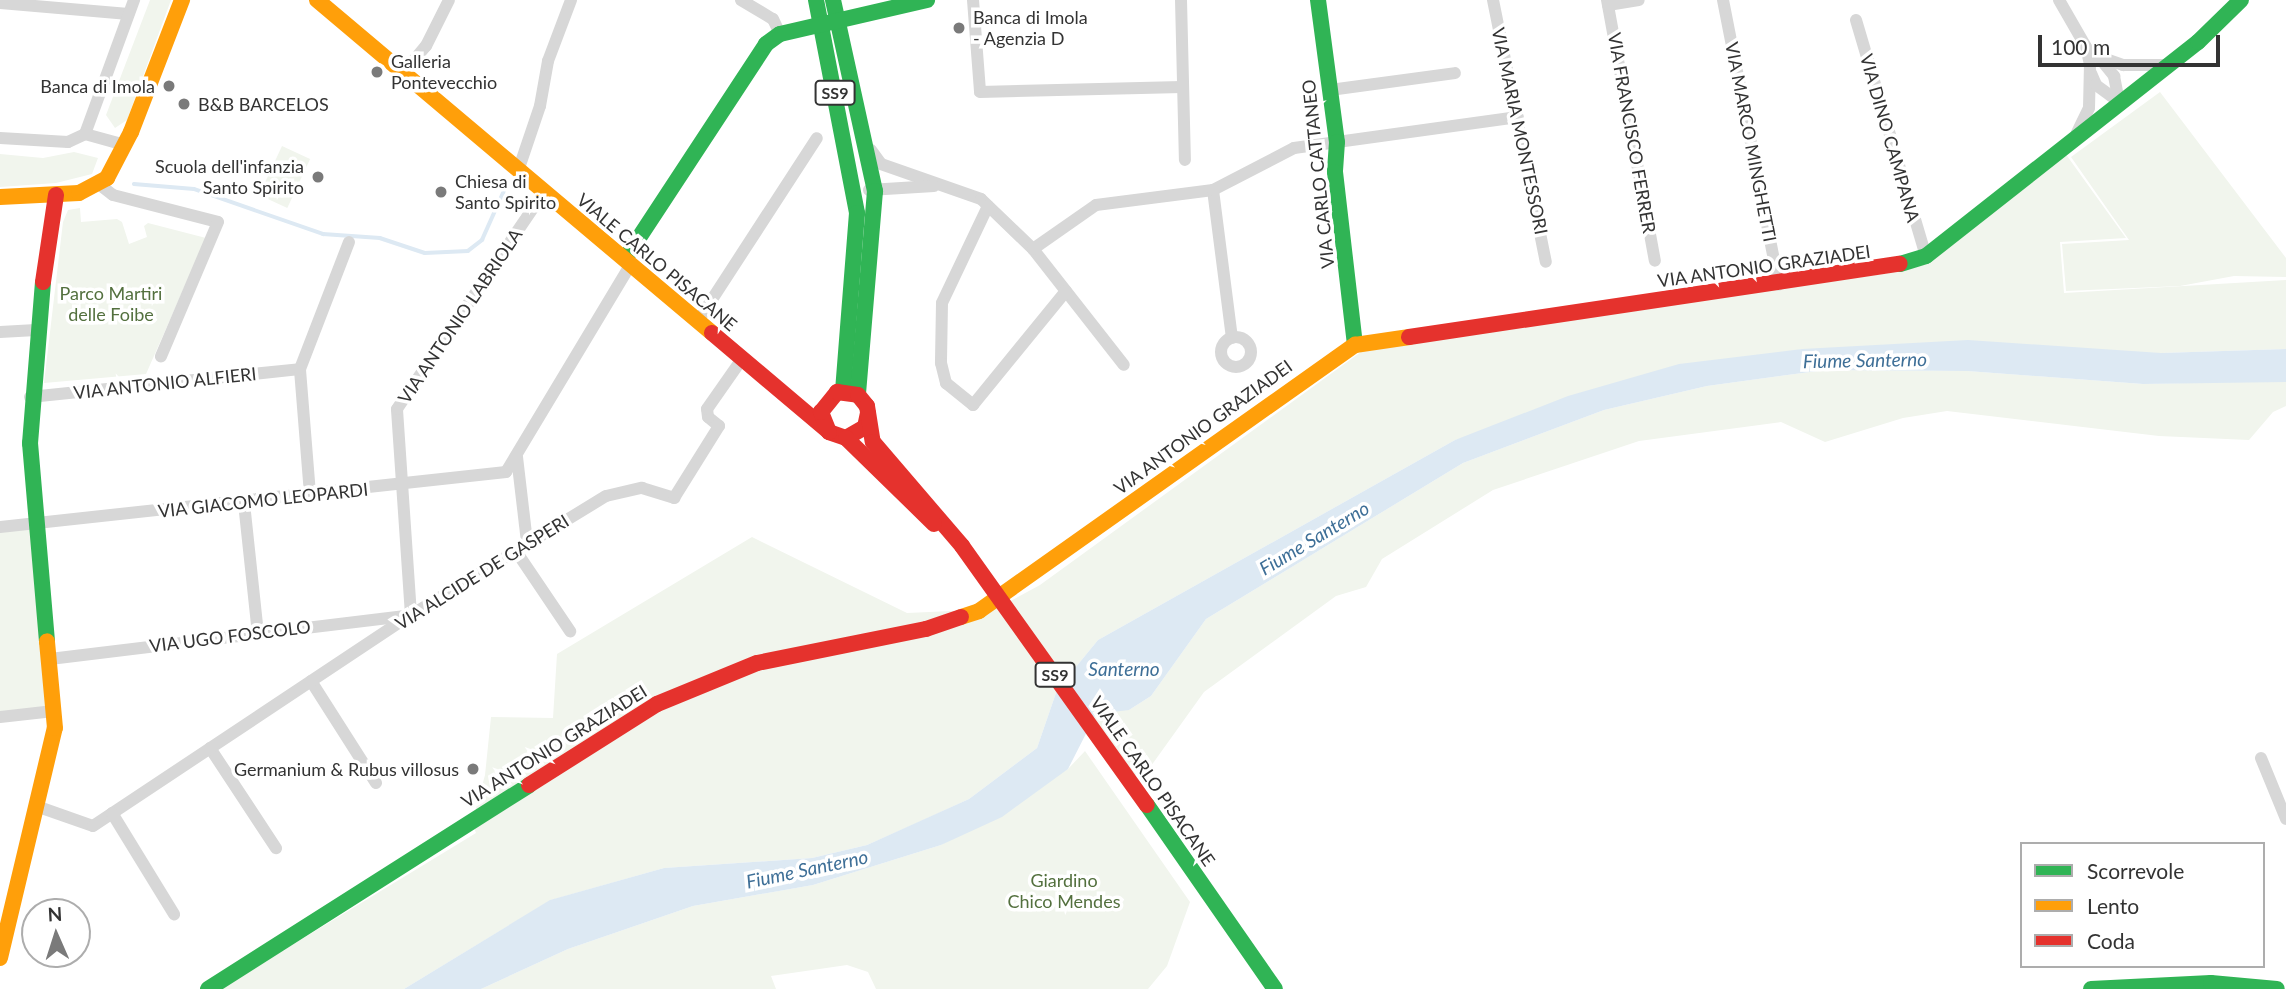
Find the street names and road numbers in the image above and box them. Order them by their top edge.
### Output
street label: VIA MARIA MONTESSORI [1487,25,1553,237]
street label: VIA FRANCISCO FERRER [1604,31,1660,235]
street label: VIA MARCO MINGHETTI [1721,40,1781,244]
street label: VIA DINO CAMPANA [1856,51,1924,225]
street label: VIA CARLO CATTANEO [1297,78,1339,270]
road number: SS9 [814,80,856,106]
street label: VIALE CARLO PISACANE [573,189,741,335]
street label: VIA ANTONIO LABRIOLA [393,224,527,408]
street label: VIA ANTONIO GRAZIADEI [1656,240,1872,292]
street label: VIA ANTONIO GRAZIADEI [1109,355,1297,499]
street label: VIA ANTONIO ALFIERI [72,363,258,403]
street label: VIA GIACOMO LEOPARDI [157,478,369,522]
street label: VIA ALCIDE DE GASPERI [391,509,573,635]
street label: VIA UGO FOSCOLO [148,615,312,657]
road number: SS9 [1034,662,1076,688]
street label: VIA ANTONIO GRAZIADEI [457,680,651,812]
street label: VIALE CARLO PISACANE [1086,692,1220,870]

